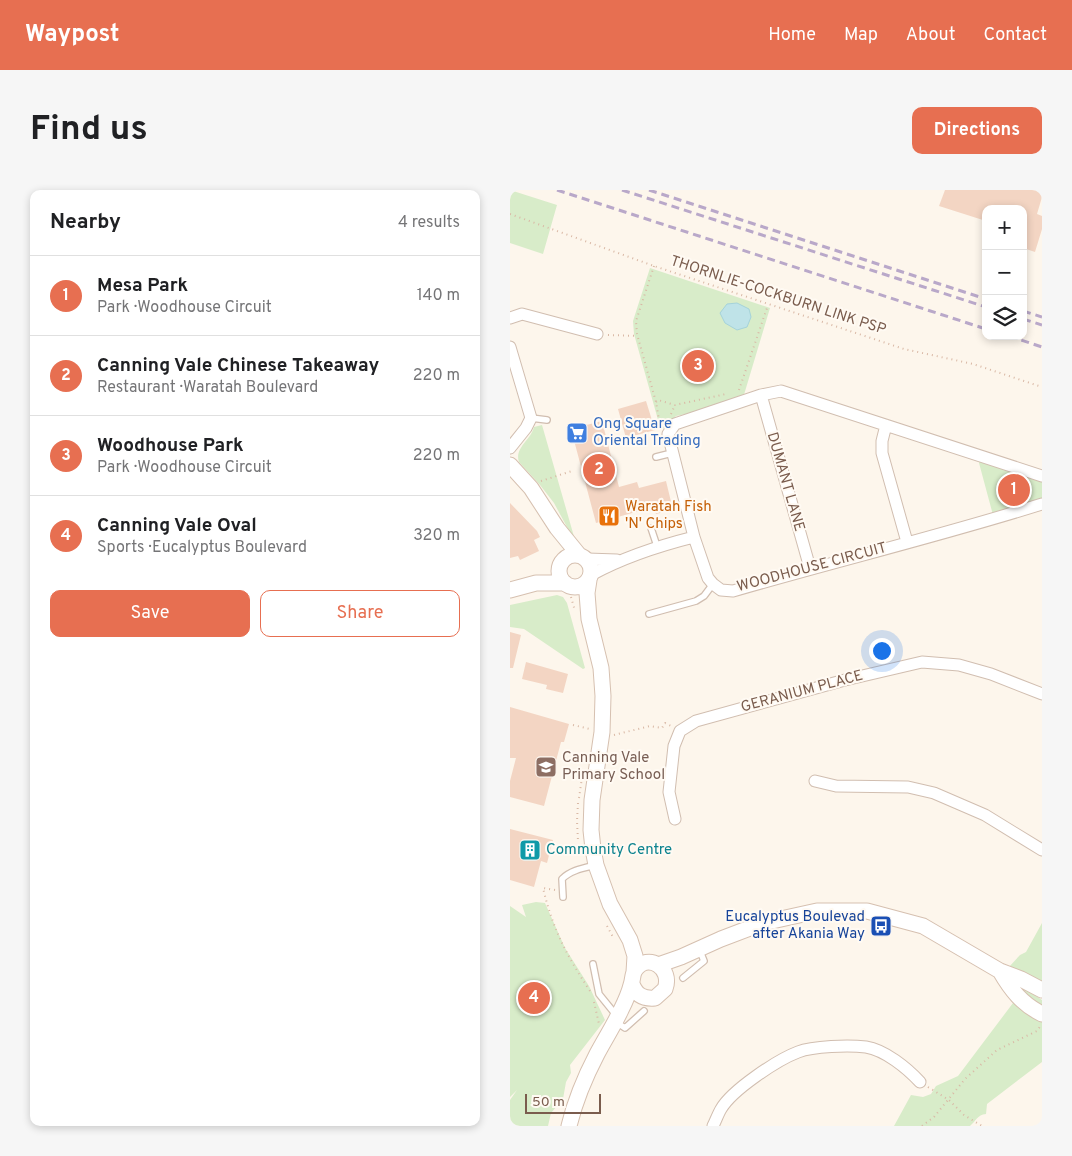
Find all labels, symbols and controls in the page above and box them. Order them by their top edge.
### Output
text: Waypost [25,20,119,50]
text: Home [768,24,816,47]
text: Map [844,24,878,47]
text: About [906,24,955,47]
text: Contact [983,24,1047,47]
button: Directions [912,107,1042,154]
text: Find us [30,108,148,152]
map controls [982,205,1027,340]
button: + [982,205,1027,250]
text: Nearby [50,209,121,236]
text: 4 results [398,213,460,233]
button: − [982,250,1027,295]
street label: THORNLIE-COCKBURN LINK PSP [668,252,888,340]
text: Mesa Park [97,274,188,298]
text: 1 [63,286,69,306]
text: 140 m [417,286,460,306]
button: layers [982,295,1027,340]
text: Park · Woodhouse Circuit [97,298,272,318]
pin: 3 [682,347,714,385]
text: Canning Vale Chinese Takeaway [97,354,379,378]
text: 2 [61,366,71,386]
text: 220 m [413,366,460,386]
text: Restaurant · Waratah Boulevard [97,378,318,398]
place label: Ong Square Oriental Trading [593,415,701,451]
supermarket icon: Ong Square Oriental Trading [565,421,589,445]
street label: DUMANT LANE [762,430,808,534]
text: Woodhouse Park [97,434,244,458]
text: 3 [61,446,71,466]
text: 220 m [413,446,460,466]
pin: 2 [583,451,615,489]
text: Park · Woodhouse Circuit [97,458,272,478]
pin: 1 [998,471,1030,509]
place label: Waratah Fish 'N' Chips [625,498,712,534]
restaurant icon: Waratah Fish 'N' Chips [597,504,621,528]
text: Canning Vale Oval [97,514,257,538]
text: 4 [61,526,71,546]
text: 320 m [413,526,460,546]
text: Sports · Eucalyptus Boulevard [97,538,307,558]
street label: WOODHOUSE CIRCUIT [735,539,889,597]
button: Save [50,590,250,637]
button: Share [260,590,460,637]
your location [869,638,895,664]
street label: GERANIUM PLACE [739,667,865,717]
place label: Canning Vale Primary School [562,749,665,785]
school or university icon: Canning Vale Primary School [534,755,558,779]
building icon: Community Centre [518,838,542,862]
place label: Community Centre [546,841,672,860]
place label: Eucalyptus Boulevad after Akania Way [725,908,865,944]
bus stop icon: Eucalyptus Boulevad after Akania Way [869,914,893,938]
pin: 4 [518,979,550,1017]
scale bar [525,1091,601,1114]
text: 50 m [532,1094,565,1111]

